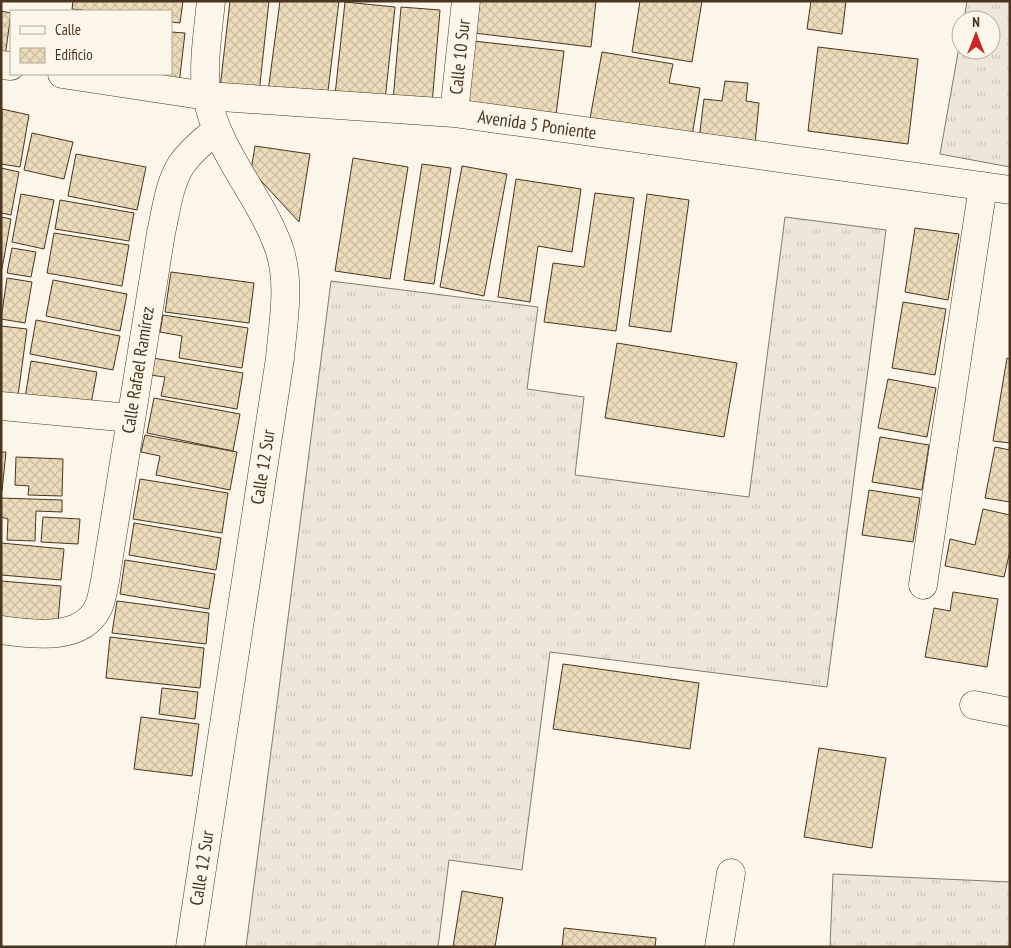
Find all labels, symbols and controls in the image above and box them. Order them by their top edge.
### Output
legend [10,10,172,75]
north arrow [951,10,1001,60]
text: N [972,13,980,31]
street label: Calle 10 Sur [444,18,475,96]
text: Calle [55,20,81,39]
text: Edificio [55,45,93,64]
street label: Avenida 5 Poniente [476,105,598,144]
street label: Calle Rafael Ramírez [116,305,159,435]
street label: Calle 12 Sur [245,428,280,506]
street label: Calle 12 Sur [184,829,219,907]

